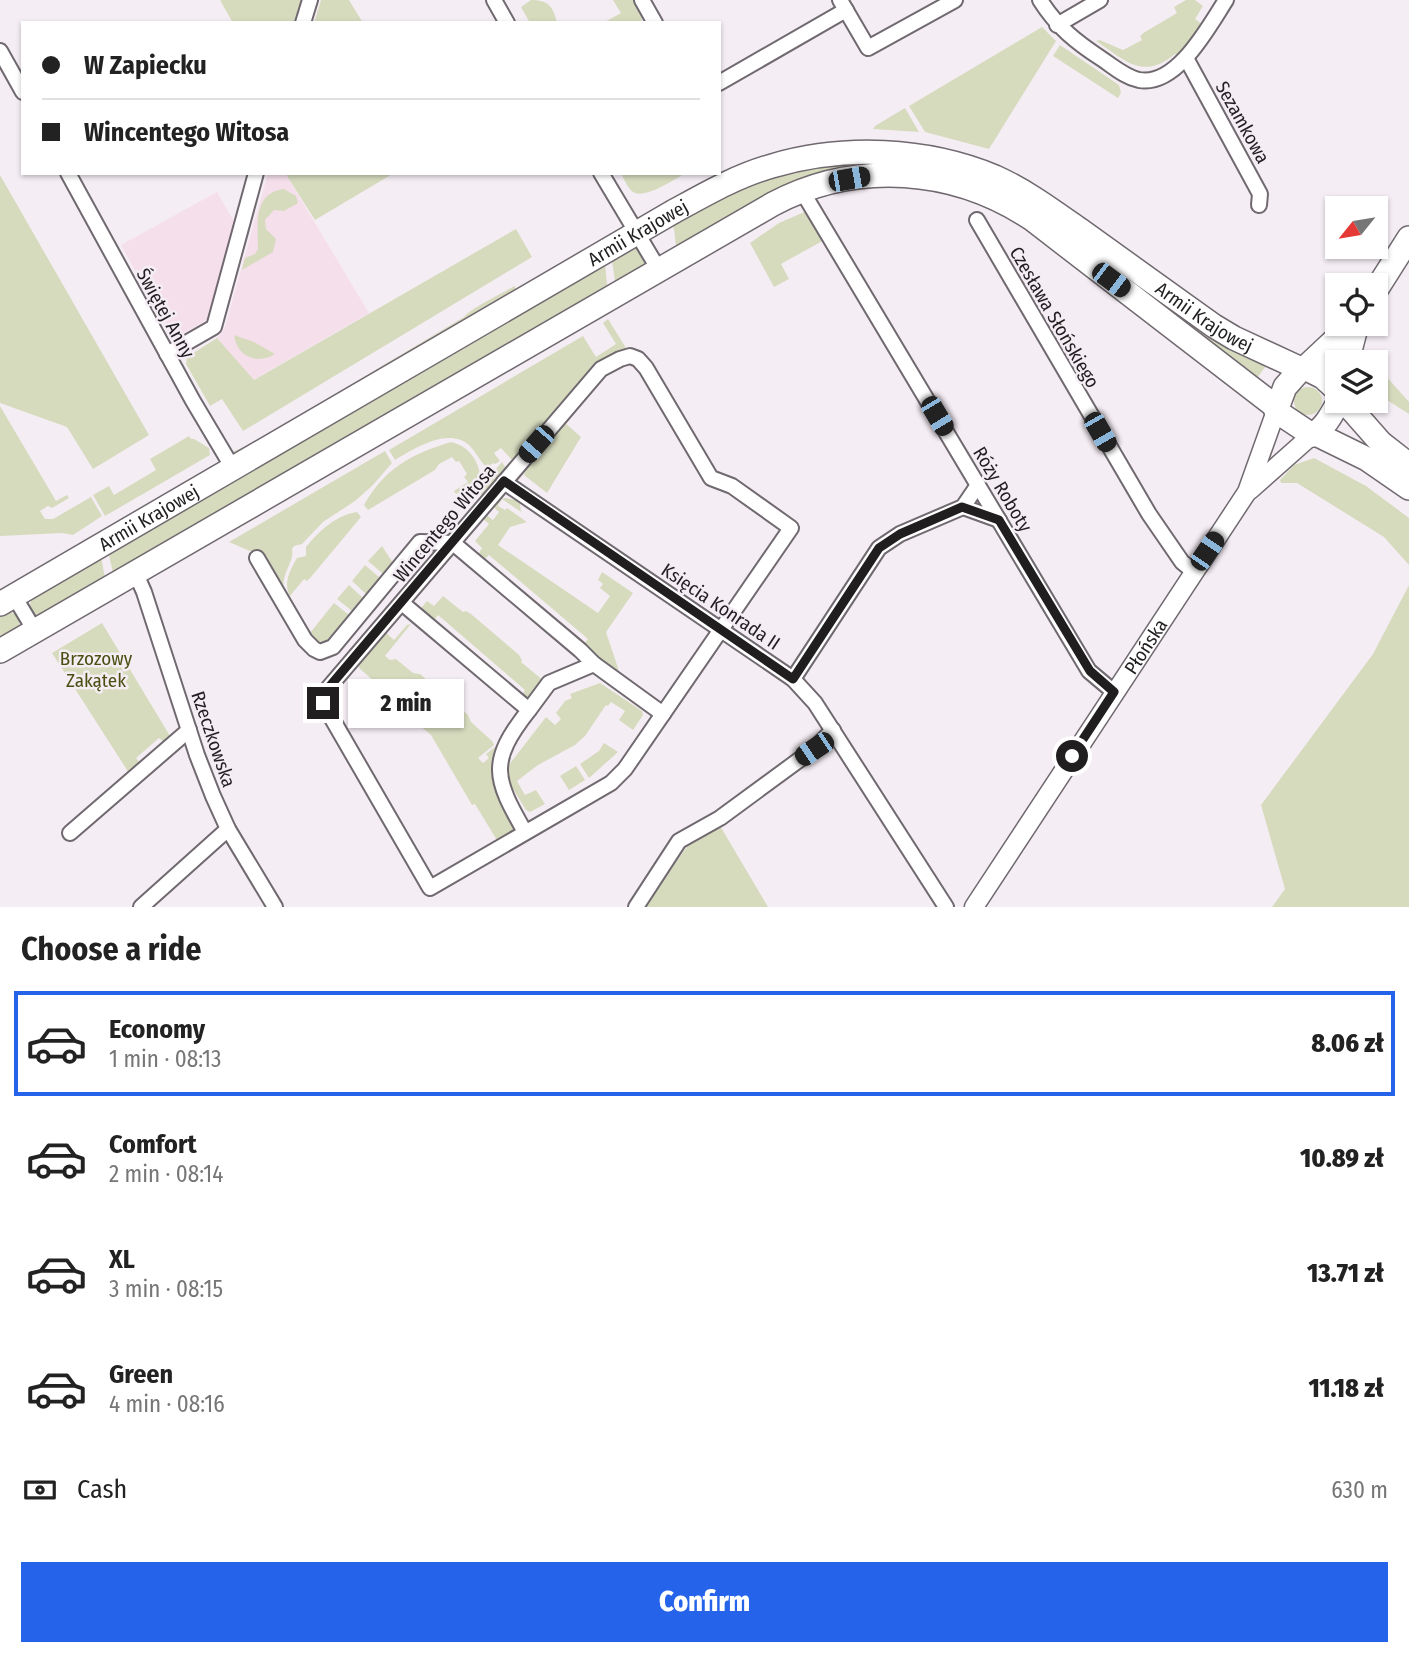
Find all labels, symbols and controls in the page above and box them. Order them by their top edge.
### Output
text: W Zapiecku [84,50,207,81]
street label: Sezamkowa [1211,77,1274,167]
text: Wincentego Witosa [84,117,289,148]
car [827,165,872,193]
street label: Armii Krajowej [584,195,692,271]
north arrow [1325,196,1388,259]
map controls [1325,196,1388,413]
street label: Czesława Słońskiego [1005,243,1104,392]
car [1088,259,1135,301]
street label: Świętej Anny [132,264,200,363]
button: locate [1325,273,1388,336]
street label: Armii Krajowej [1151,277,1257,357]
button: layers [1325,350,1388,413]
car [918,393,957,439]
car [1081,409,1120,455]
car [515,421,558,467]
street label: Róży Roboty [968,443,1037,536]
street label: Wincentego Witosa [388,460,500,587]
street label: Armii Krajowej [95,480,203,556]
car [1187,528,1228,574]
street label: Księcia Konrada II [657,558,784,655]
street label: Płońska [1119,615,1172,679]
park label: Brzozowy Zakątek [60,647,133,692]
callout: 2 min [348,678,463,728]
route end [307,687,339,719]
street label: Rzeczkowska [186,688,241,790]
text: 2 min [381,689,431,717]
car [791,729,838,769]
route start [1056,740,1088,772]
text: Choose a ride [21,930,202,968]
icon: car [25,1012,88,1075]
text: Economy [109,1014,205,1045]
text: 8.06 zł [1311,1028,1384,1059]
text: 1 min · 08:13 [109,1045,221,1073]
icon: car [25,1127,88,1190]
text: Comfort [109,1129,197,1160]
text: 10.89 zł [1300,1143,1384,1174]
text: 2 min · 08:14 [109,1160,223,1188]
icon: car [25,1242,88,1305]
text: XL [109,1244,135,1275]
text: 13.71 zł [1307,1258,1384,1289]
text: 3 min · 08:15 [109,1275,223,1303]
icon: car [25,1357,88,1420]
text: Green [109,1359,173,1390]
text: 11.18 zł [1308,1373,1384,1404]
text: 4 min · 08:16 [109,1390,225,1418]
icon: cash [21,1471,59,1509]
text: Cash [77,1474,127,1505]
text: 630 m [1331,1476,1388,1504]
button: Confirm [21,1562,1388,1642]

